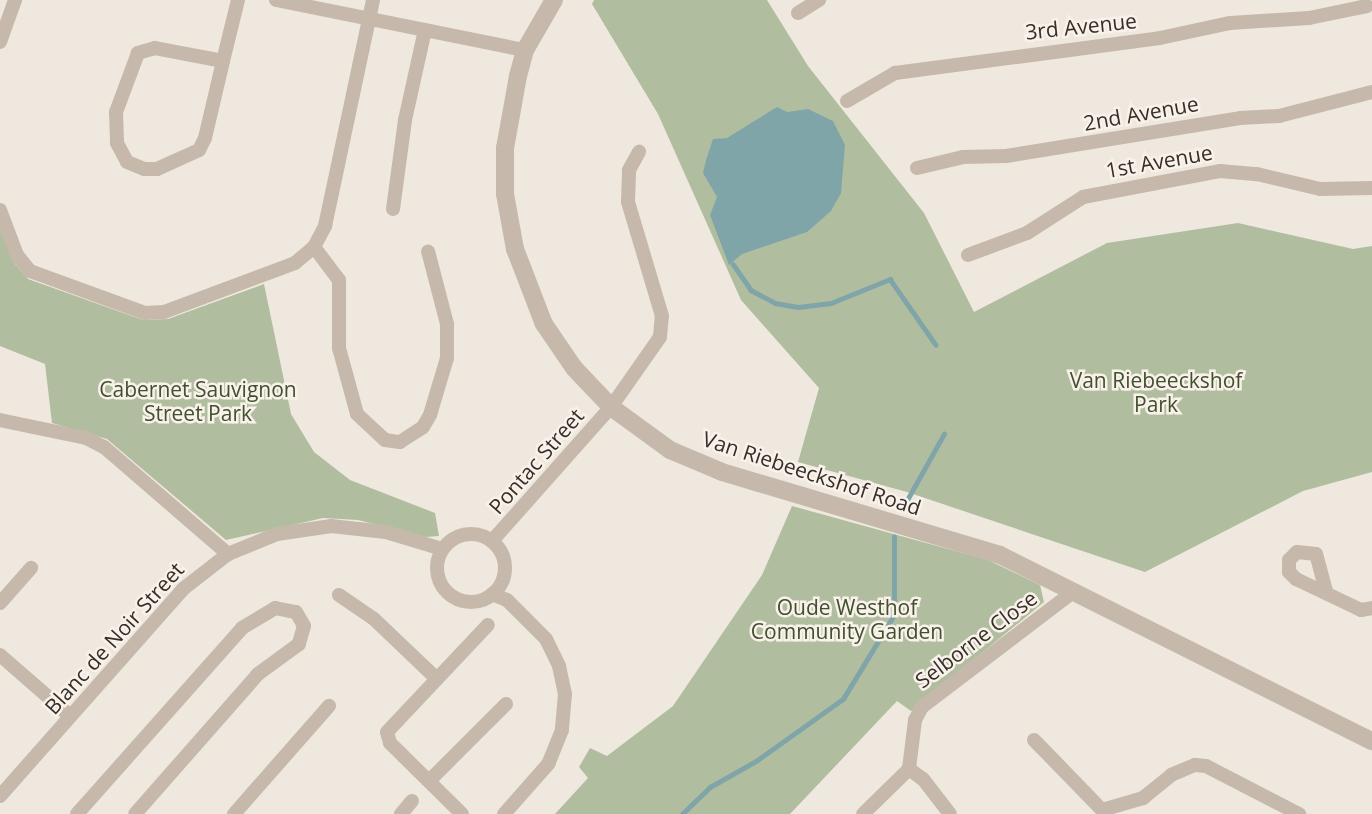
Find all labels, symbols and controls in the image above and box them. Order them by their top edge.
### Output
street label: 3rd Avenue [1024,8,1138,44]
street label: 2nd Avenue [1082,90,1200,136]
street label: 1st Avenue [1104,139,1214,183]
park label: Van Riebeeckshof Park [1070,367,1242,417]
park label: Cabernet Sauvignon Street Park [99,376,297,426]
street label: Pontac Street [483,403,589,519]
street label: Van Riebeeckshof Road [700,426,924,520]
street label: Blanc de Noir Street [39,557,189,719]
street label: Selborne Close [910,585,1042,693]
park label: Oude Westhof Community Garden [751,594,943,644]

